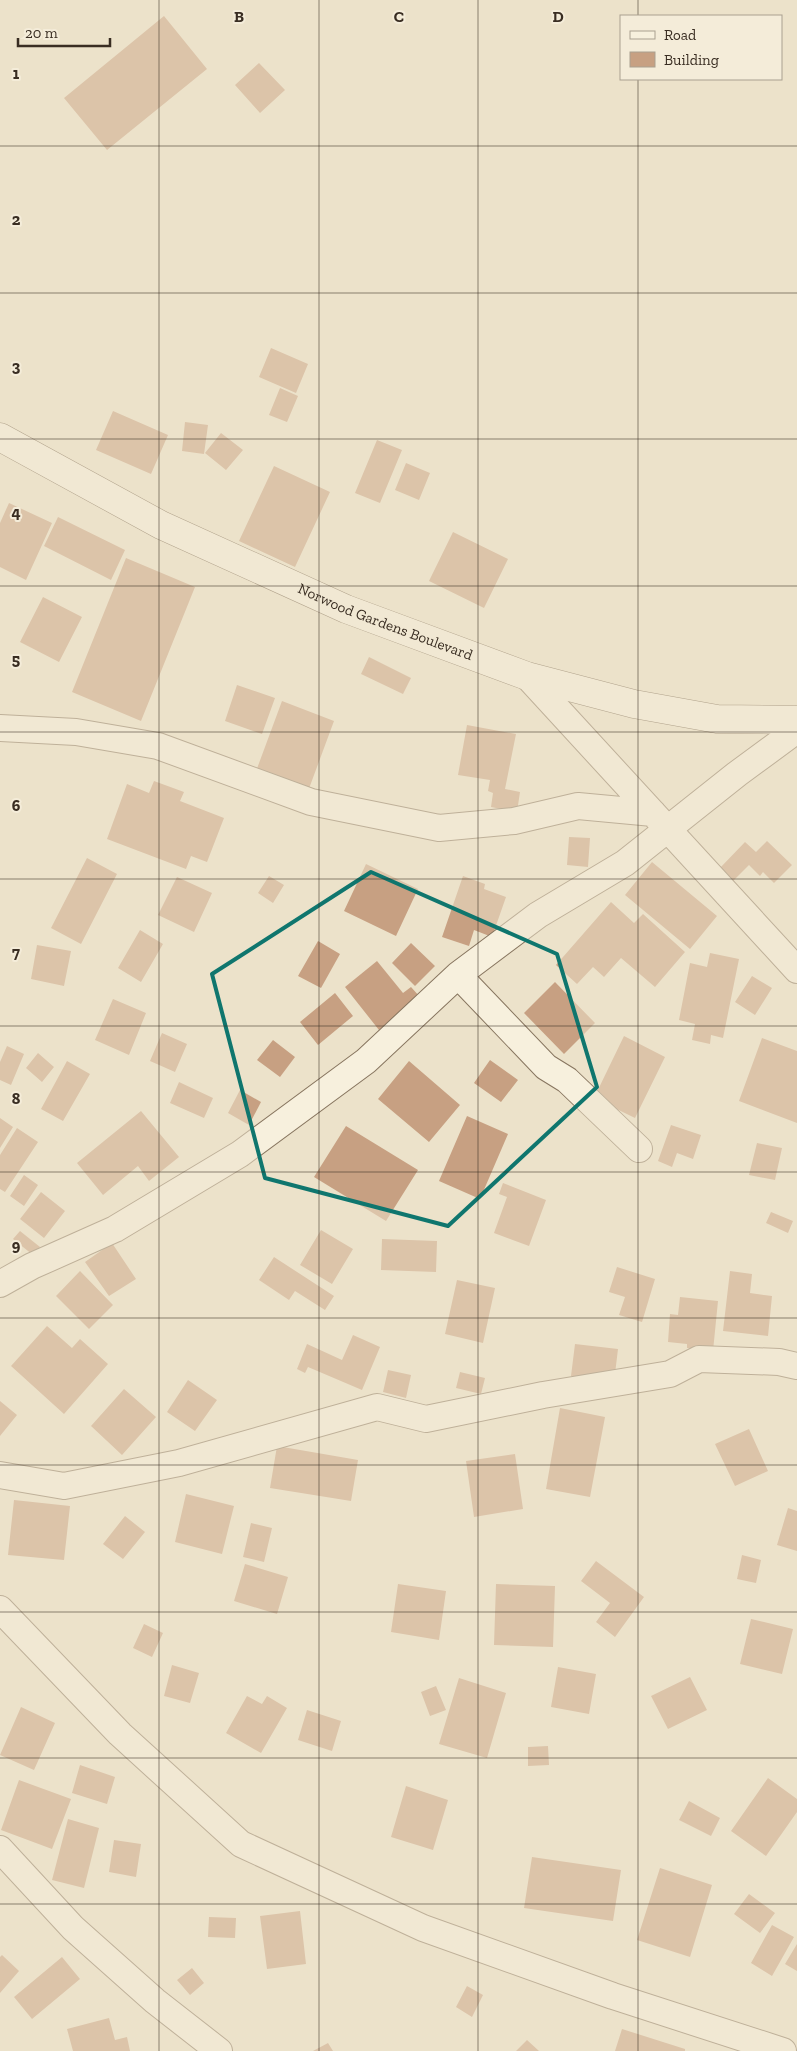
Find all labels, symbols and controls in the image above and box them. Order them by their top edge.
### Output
text: B [234,7,244,26]
text: C [394,7,404,26]
text: D [552,7,564,26]
scale bar [18,15,110,47]
legend [620,15,782,80]
text: 20 m [25,24,58,42]
text: Road [664,26,697,44]
text: Building [664,51,719,69]
text: 1 [13,64,20,83]
text: 2 [12,210,21,229]
text: 3 [12,357,21,376]
text: 4 [11,503,21,522]
street label: Norwood Gardens Boulevard [295,579,476,664]
text: 5 [12,650,20,669]
text: 6 [12,796,21,815]
text: 7 [12,943,20,962]
text: 8 [12,1089,21,1108]
text: 9 [12,1236,21,1255]

